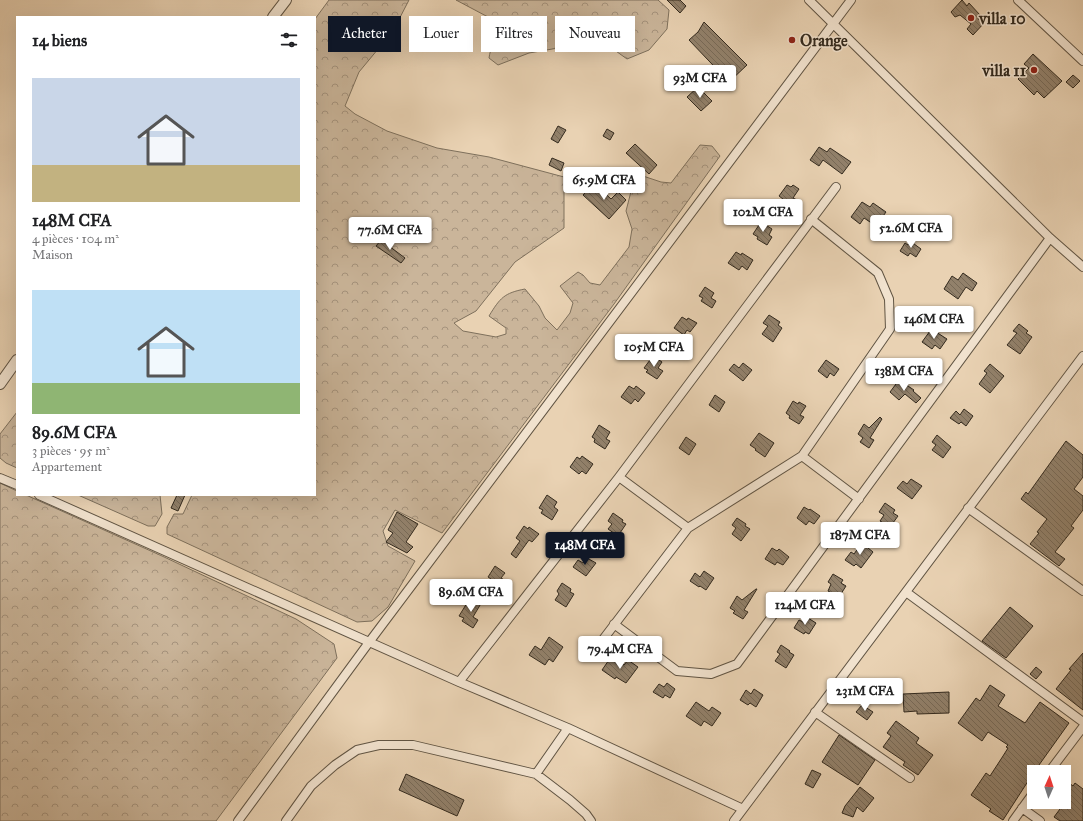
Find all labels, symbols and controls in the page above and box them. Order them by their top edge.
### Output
place label: villa 10 [978,9,1026,28]
marker: villa 10 [966,13,976,23]
chip: Acheter [328,16,401,52]
chip: Louer [409,16,473,52]
chip: Filtres [481,16,547,52]
chip: Nouveau [555,16,635,52]
icon: filters [278,29,300,51]
text: 14 biens [32,30,87,51]
place label: Orange [800,31,848,51]
marker: Orange [787,35,797,45]
place label: villa 11 [981,61,1027,80]
pin: 93M CFA [663,65,737,99]
marker: villa 11 [1029,65,1039,75]
text: 93M CFA [673,70,727,86]
icon: home [130,104,202,176]
pin: 65.9M CFA [558,167,650,201]
text: 65.9M CFA [572,172,636,188]
pin: 102M CFA [722,199,804,233]
text: 102M CFA [733,204,793,220]
text: 148M CFA [32,210,112,231]
pin: 52.6M CFA [865,215,957,249]
pin: 77.6M CFA [344,217,436,251]
text: 52.6M CFA [879,220,943,236]
text: 77.6M CFA [358,222,422,238]
text: 4 pièces · 104 m² [32,231,119,247]
text: Maison [32,247,73,263]
pin: 146M CFA [893,306,975,340]
text: 146M CFA [904,311,964,327]
icon: home [130,316,202,388]
pin: 105M CFA [613,334,695,368]
text: 105M CFA [624,339,684,355]
pin: 138M CFA [863,358,945,392]
text: 138M CFA [875,363,933,379]
text: 89.6M CFA [32,422,117,443]
text: 3 pièces · 95 m² [32,443,110,459]
text: Appartement [32,459,102,475]
pin: 187M CFA [819,522,901,556]
text: 187M CFA [830,527,890,543]
pin: 148M CFA [544,532,626,566]
text: 148M CFA [555,537,615,553]
pin: 89.6M CFA [425,579,517,613]
text: 89.6M CFA [439,584,503,600]
pin: 124M CFA [764,592,846,626]
text: 124M CFA [775,597,835,613]
pin: 79.4M CFA [574,636,666,670]
text: 79.4M CFA [587,641,653,657]
pin: 231M CFA [824,678,906,712]
text: 231M CFA [836,683,894,699]
north arrow [1027,765,1071,809]
map controls [1027,765,1071,809]

